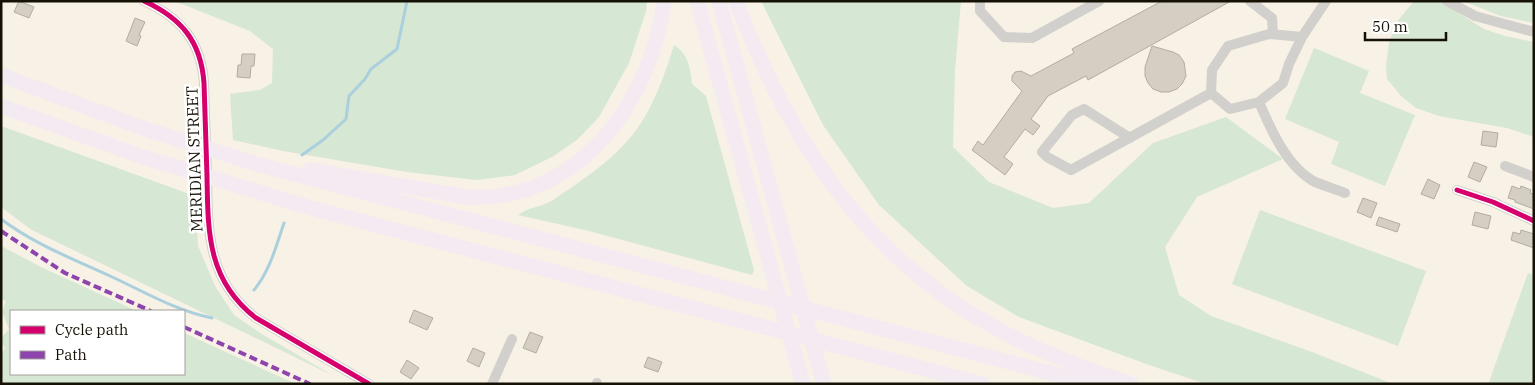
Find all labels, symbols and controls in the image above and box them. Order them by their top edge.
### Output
scale bar [1365,10,1446,42]
text: 50 m [1372,17,1408,36]
street label: MERIDIAN STREET [181,86,207,232]
legend [10,310,185,375]
text: Cycle path [55,320,128,339]
text: Path [55,345,87,364]

